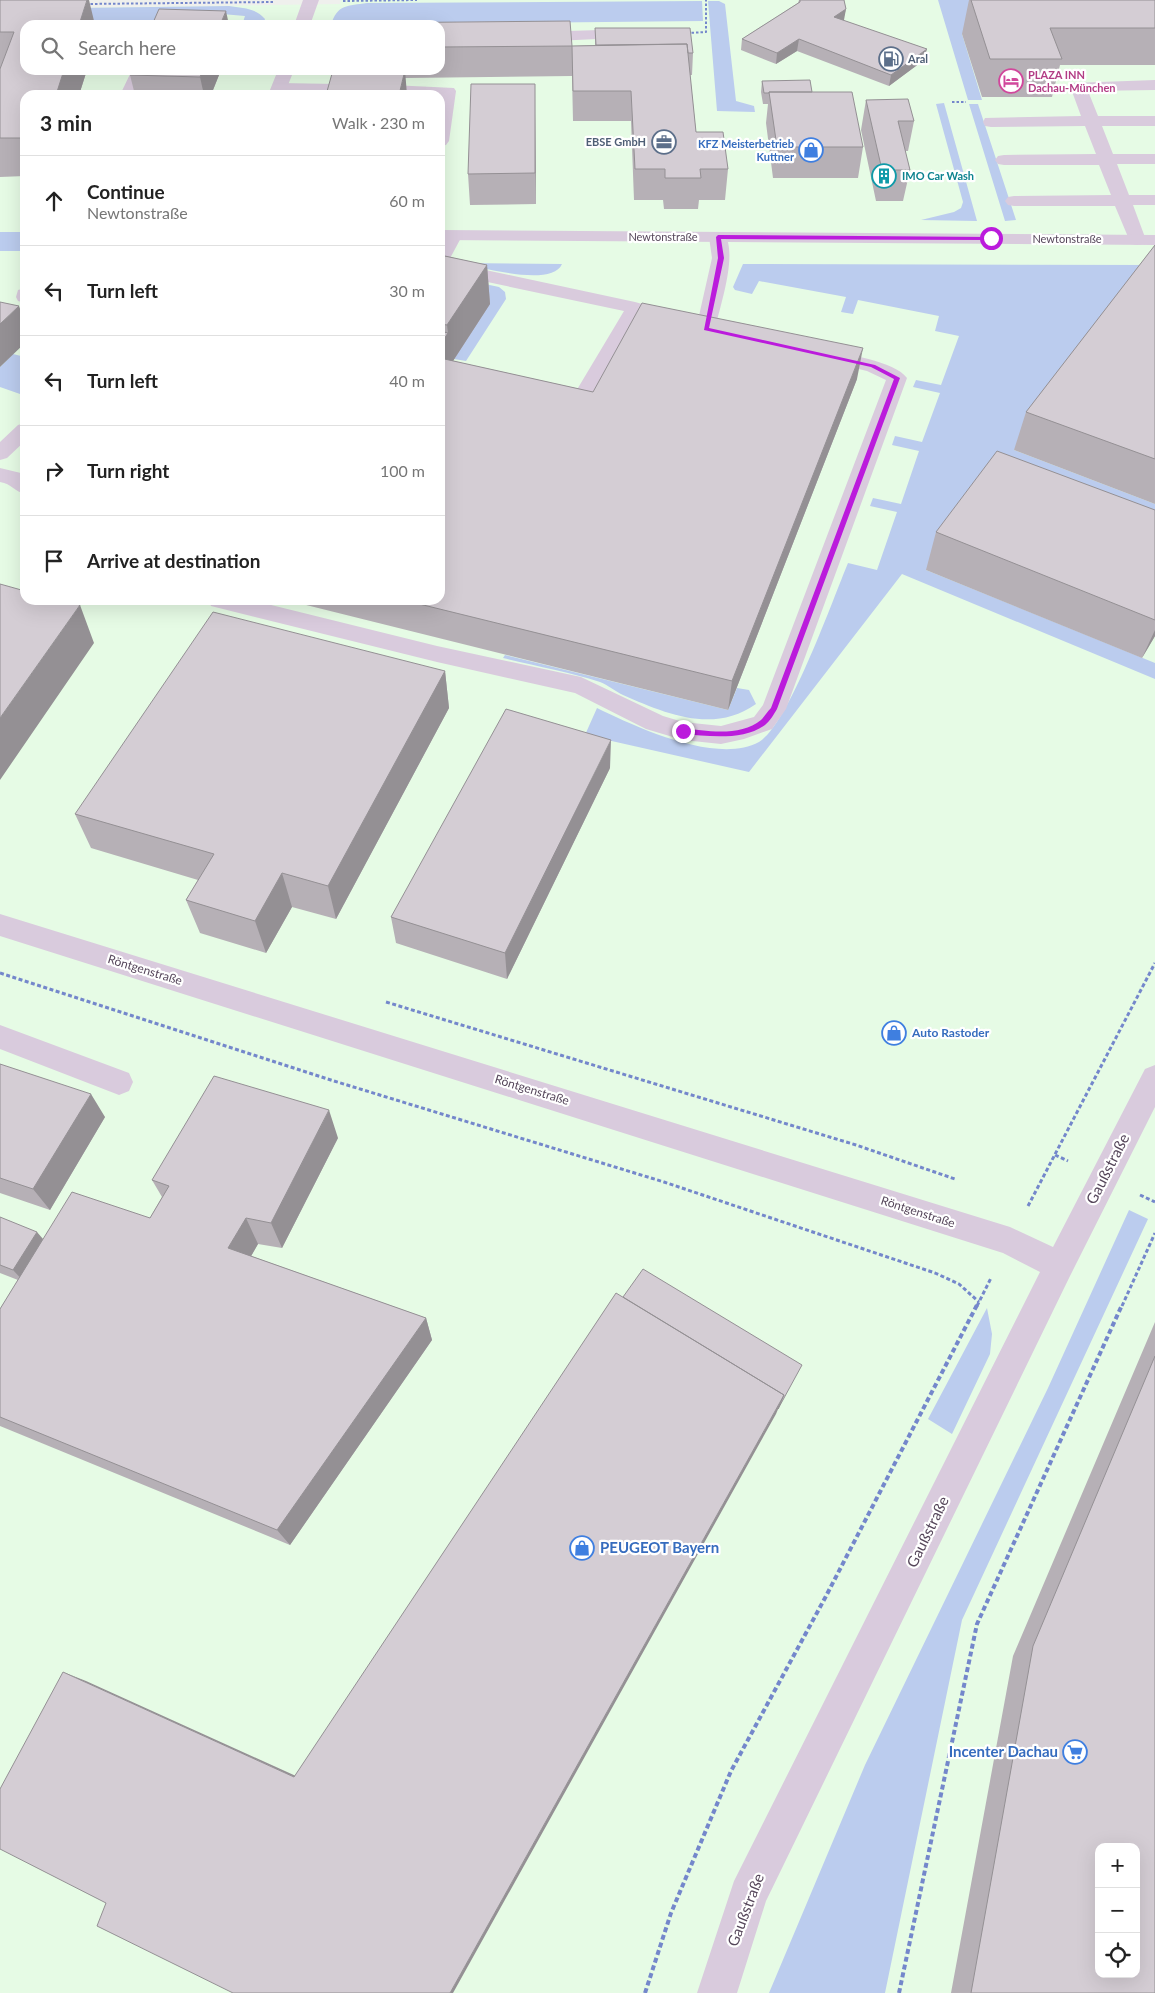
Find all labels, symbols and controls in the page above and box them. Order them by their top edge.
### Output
search box [20,20,445,75]
icon: search [38,34,66,62]
text: Search here [78,36,176,59]
fuel station icon: Aral [878,46,904,72]
place label: Aral [907,52,928,65]
hotel icon: PLAZA INN Dachau-München [998,68,1024,94]
place label: PLAZA INN Dachau-München [1028,68,1116,94]
text: 3 min [40,110,92,135]
text: Walk · 230 m [332,113,425,132]
office icon: EBSE GmbH [651,129,677,155]
place label: EBSE GmbH [586,135,646,148]
place label: KFZ Meisterbetrieb Kuttner [698,137,795,163]
shop icon: KFZ Meisterbetrieb Kuttner [798,137,824,163]
building icon: IMO Car Wash [871,163,897,189]
place label: IMO Car Wash [902,169,974,182]
text: Continue [87,180,165,203]
icon: ahead [40,187,68,215]
text: 60 m [389,191,425,210]
text: Newtonstraße [87,203,188,222]
route start [980,227,1003,250]
street label: Newtonstraße [628,230,698,243]
street label: Newtonstraße [1032,232,1102,245]
icon: left [40,277,68,305]
text: Turn left [87,279,158,302]
text: 30 m [389,281,425,300]
icon: left [40,367,68,395]
text: Turn left [87,369,158,392]
text: 40 m [389,371,425,390]
icon: right [40,457,68,485]
text: Turn right [87,459,169,482]
text: 100 m [380,461,425,480]
icon: arrive [40,547,68,575]
text: Arrive at destination [87,549,260,572]
route end [672,720,695,743]
street label: Röntgenstraße [106,951,184,988]
shop icon: Auto Rastoder [881,1020,907,1046]
place label: Auto Rastoder [911,1025,990,1040]
street label: Röntgenstraße [493,1071,571,1108]
street label: Gaußstraße [1082,1130,1133,1207]
street label: Röntgenstraße [879,1192,957,1231]
street label: Gaußstraße [902,1493,952,1570]
shop icon: PEUGEOT Bayern [569,1535,595,1561]
place label: PEUGEOT Bayern [600,1538,719,1556]
supermarket icon: Incenter Dachau [1062,1739,1088,1765]
place label: Incenter Dachau [949,1742,1058,1760]
map controls [1095,1843,1140,1978]
button: + [1095,1843,1140,1888]
street label: Gaußstraße [723,1871,767,1949]
button: − [1095,1888,1140,1933]
button: locate [1095,1933,1140,1978]

